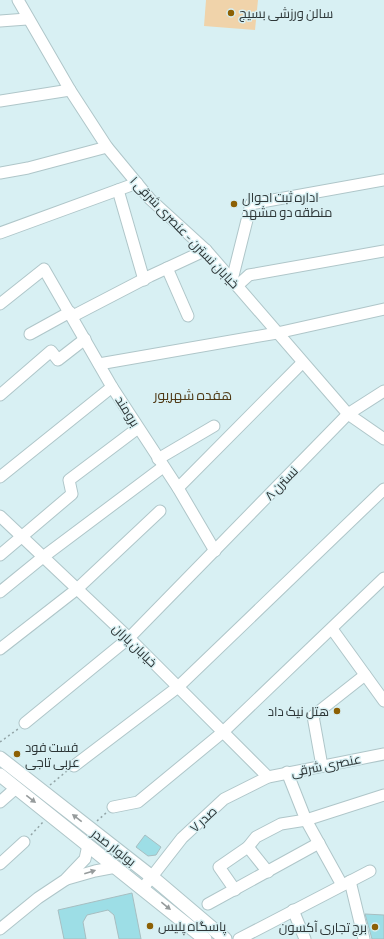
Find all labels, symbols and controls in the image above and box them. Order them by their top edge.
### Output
place label: سالن ورزشی بسیج [239,6,333,22]
marker: سالن ورزشی بسیج [226,8,236,18]
street label: خیابان نسترن - عنصری شرقی ۱ [126,173,242,292]
place label: اداره ثبت احوال منطقه دو مشهد [242,190,332,221]
marker: اداره ثبت احوال منطقه دو مشهد [229,199,239,209]
district label: هفده شهریور [153,387,232,404]
street label: برومند [111,393,143,430]
street label: نسترن ۸ [262,463,302,504]
street label: خیابان یاران [109,621,160,671]
place label: هتل نیک داد [268,704,329,720]
marker: هتل نیک داد [332,706,342,716]
place label: فست فود عربی تاجی [25,740,80,771]
marker: فست فود عربی تاجی [12,749,22,759]
street label: عنصری شرقی [290,751,363,781]
one-way arrow [25,795,36,803]
street label: صدر ۷ [187,803,221,836]
one-way arrow [71,814,82,823]
street label: بولوار صدر [87,825,139,870]
one-way arrow [85,869,97,875]
one-way arrow [160,901,171,910]
place label: پاسگاه پلیس [158,919,227,936]
place label: برج تجاری آکسون [279,920,367,936]
marker: پاسگاه پلیس [145,921,155,931]
marker: برج تجاری آکسون [370,922,380,932]

